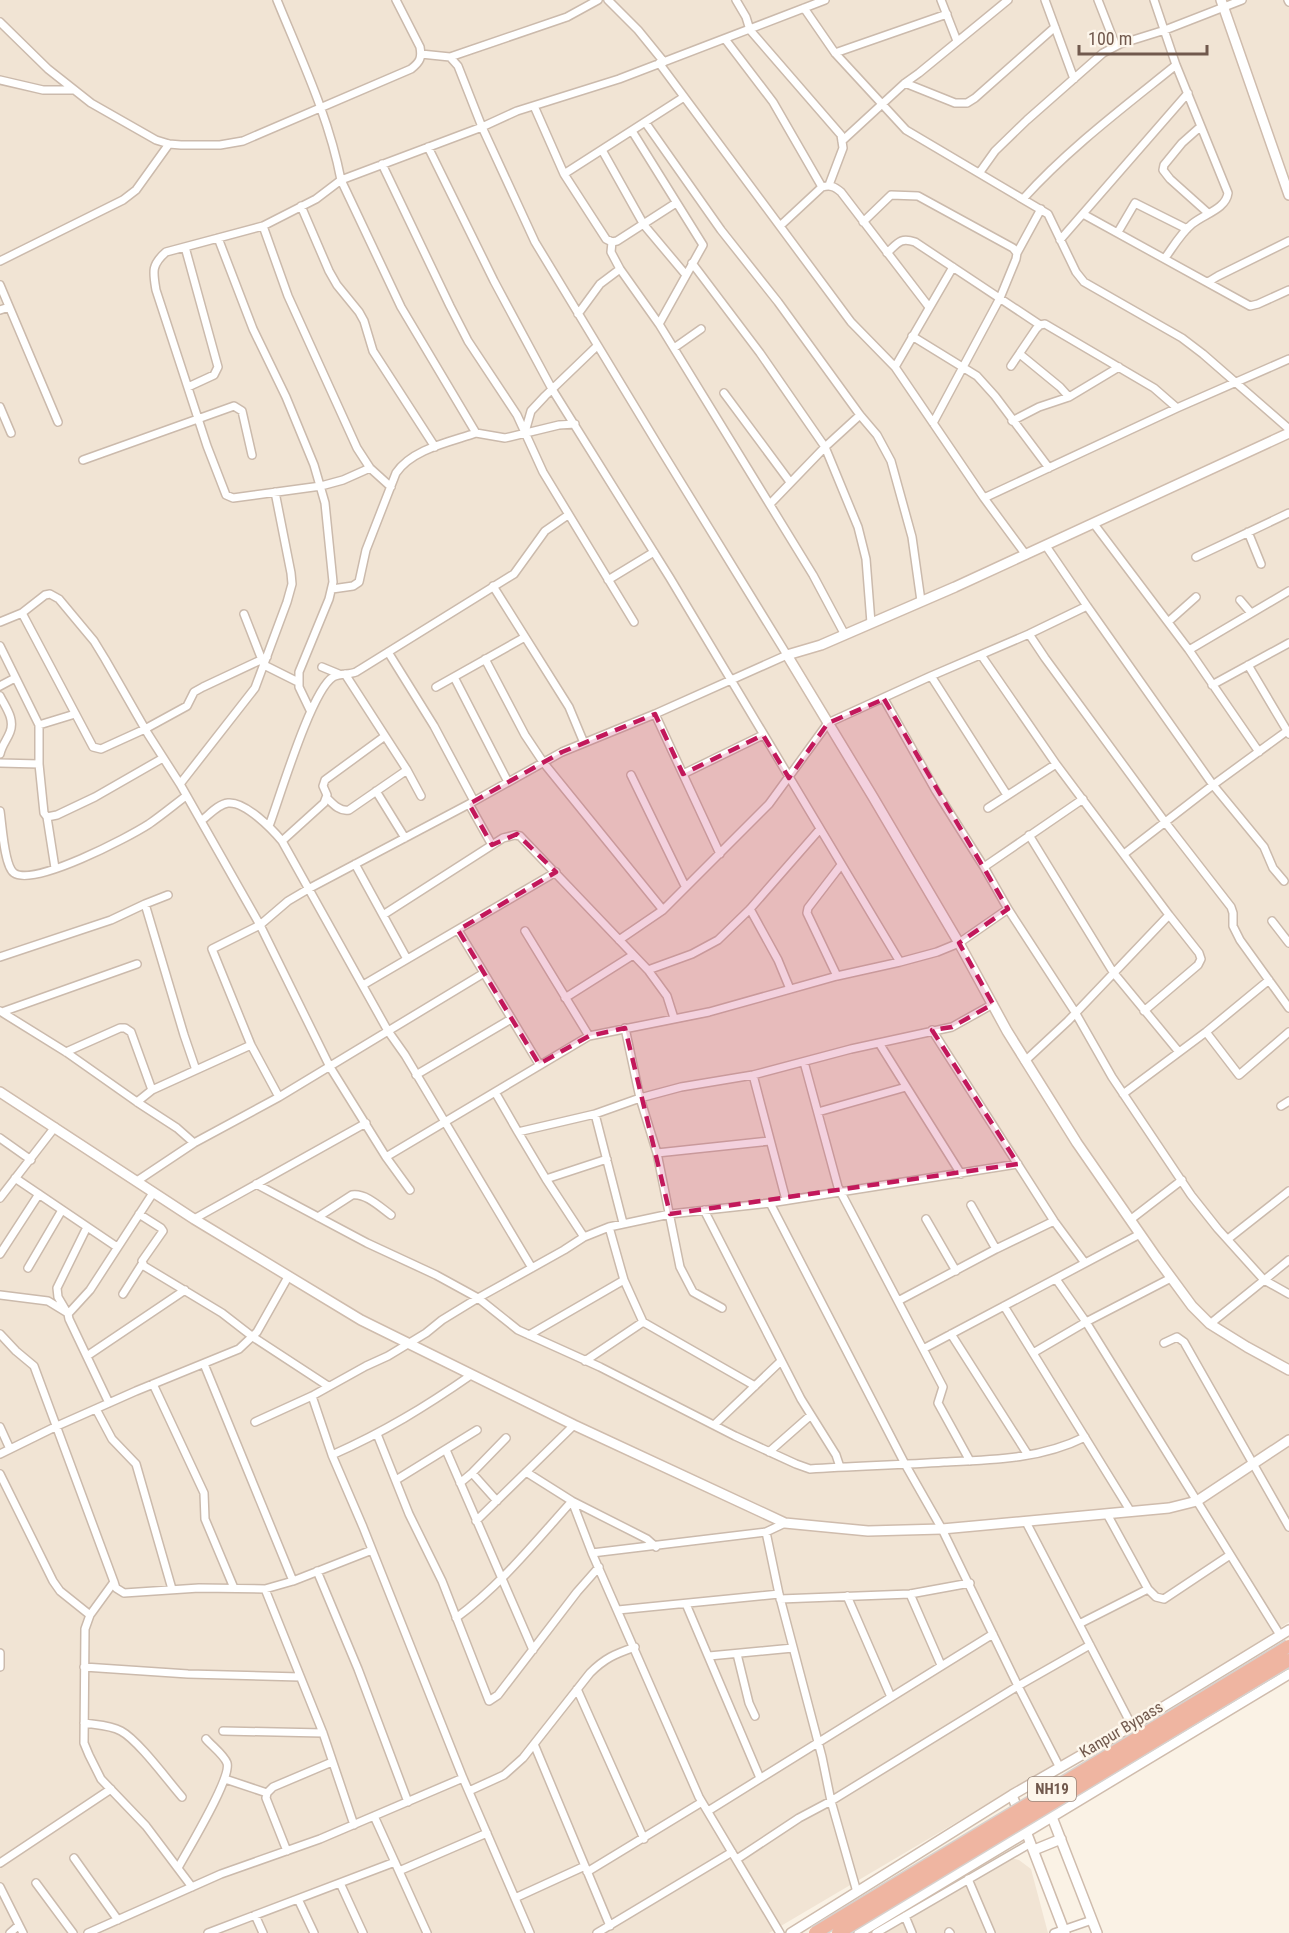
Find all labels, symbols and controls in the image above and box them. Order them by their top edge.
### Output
scale bar [1079,18,1206,56]
text: 100 m [1088,28,1132,49]
street label: Kanpur Bypass [1076,1697,1166,1762]
road number: NH19 [1028,1777,1076,1801]

